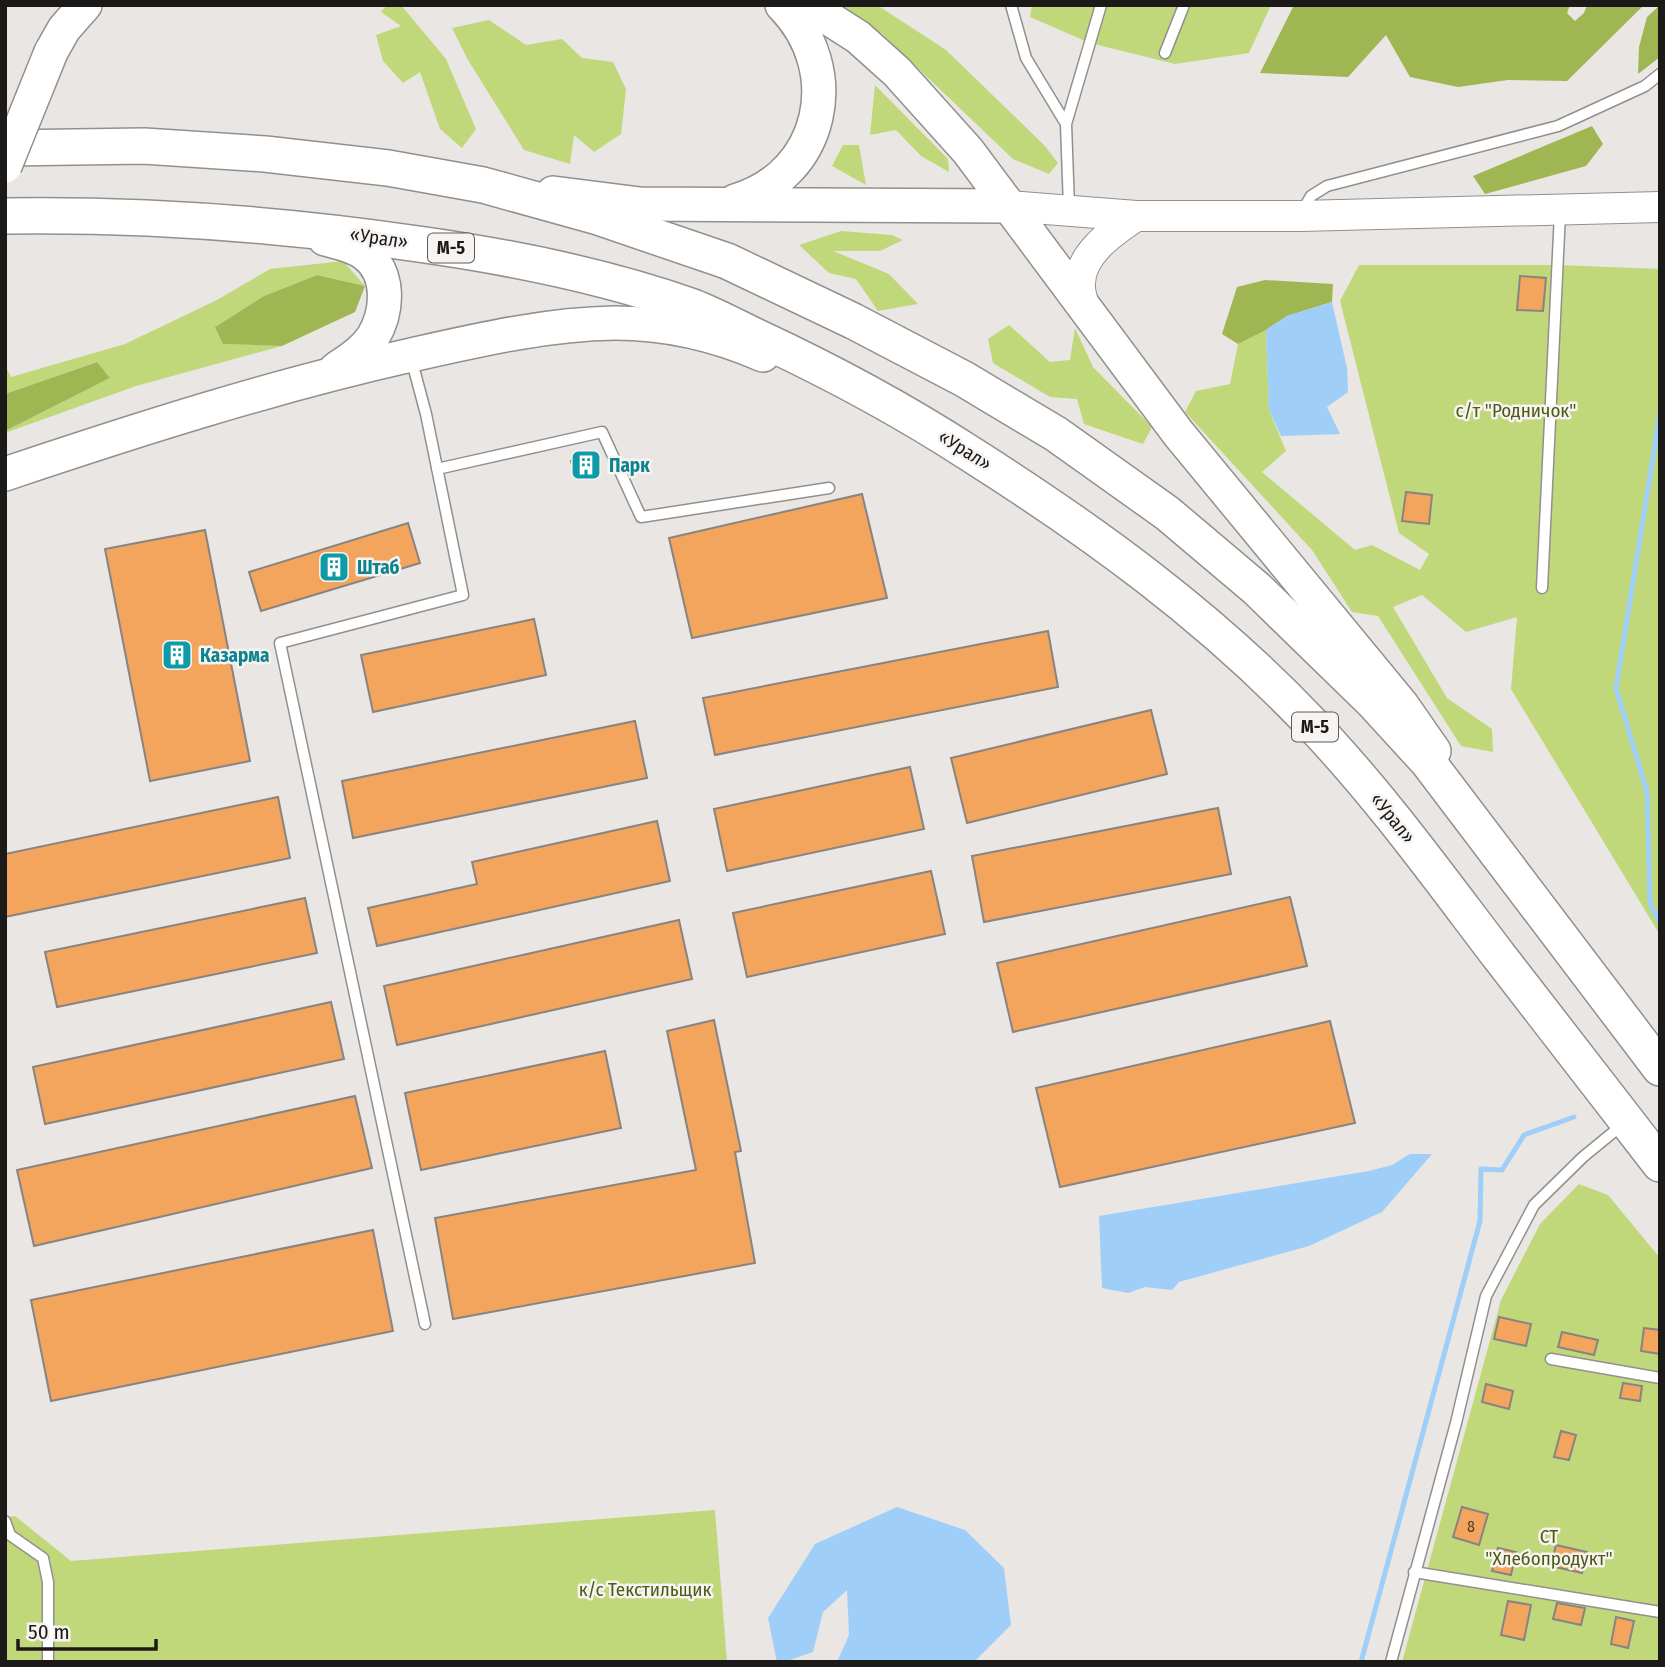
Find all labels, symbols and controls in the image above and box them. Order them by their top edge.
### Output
street label: «Урал» [348,223,410,253]
road number: М-5 [428,234,474,262]
park label: с/т "Родничок" [1456,399,1576,422]
street label: «Урал» [934,425,996,475]
building icon: Парк [569,448,603,482]
place label: Парк [609,454,650,477]
building icon: Штаб [317,550,351,584]
place label: Штаб [357,556,400,579]
building icon: Казарма [160,638,194,672]
place label: Казарма [200,644,269,667]
road number: М-5 [1292,712,1338,742]
street label: «Урал» [1366,788,1420,848]
house number: 8 [1467,1517,1475,1536]
park label: СТ "Хлебопродукт" [1485,1525,1613,1570]
park label: к/с Текстильщик [579,1578,711,1601]
scale bar [18,1608,156,1652]
text: 50 m [28,1619,70,1645]

